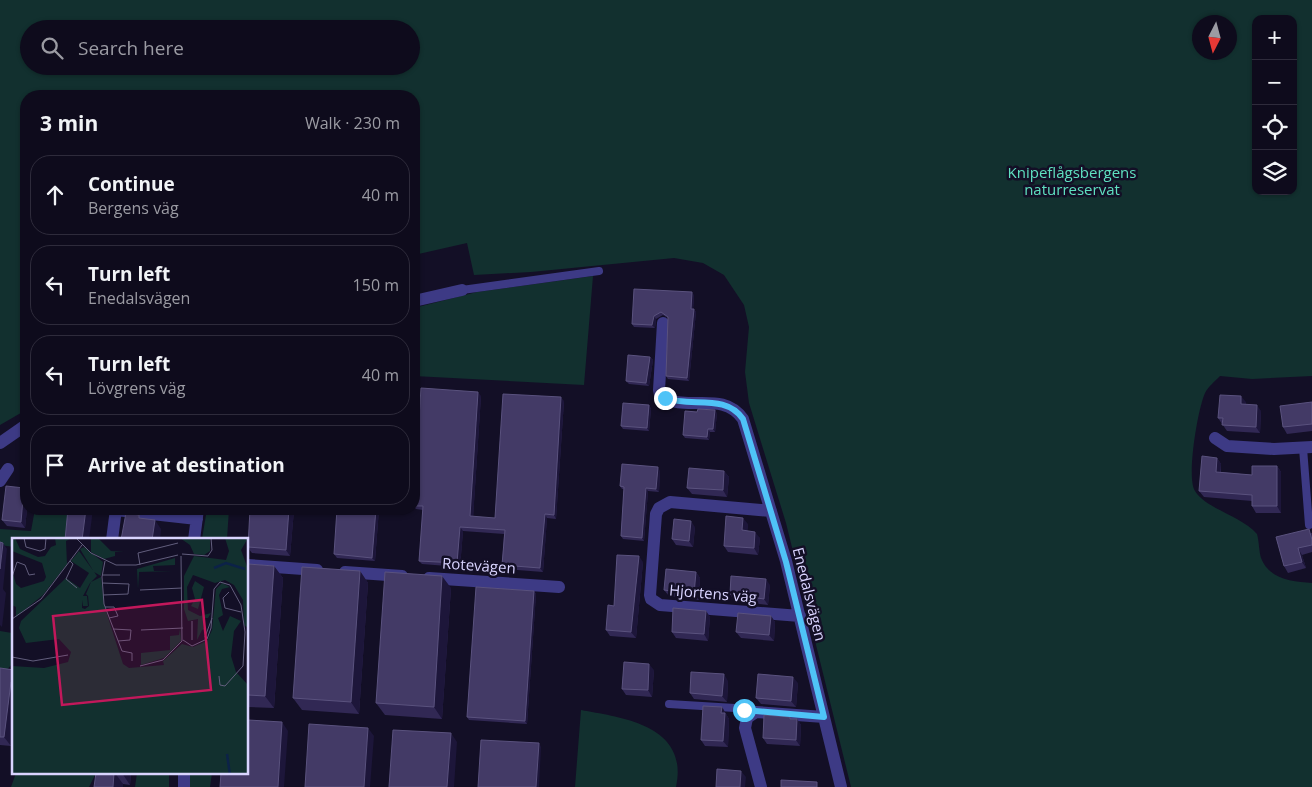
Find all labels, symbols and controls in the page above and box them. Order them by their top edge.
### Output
north arrow [1192,15,1237,60]
map controls [1252,15,1297,195]
button: + [1252,15,1297,60]
search box [20,20,420,75]
icon: search [38,34,66,62]
text: Search here [78,35,184,61]
button: − [1252,60,1297,105]
button: locate [1252,105,1297,150]
text: 3 min [40,109,98,137]
text: Walk · 230 m [305,112,400,134]
button: layers [1252,150,1297,195]
park label: Knipeflågsbergens naturreservat [1008,162,1136,199]
text: Continue [88,171,175,197]
icon: ahead [41,181,69,209]
text: 40 m [362,184,399,206]
text: Bergens väg [88,197,179,219]
text: Turn left [88,261,170,287]
icon: left [41,271,69,299]
text: 150 m [353,274,399,296]
text: Enedalsvägen [88,287,190,309]
text: Turn left [88,351,170,377]
icon: left [41,361,69,389]
text: 40 m [362,364,399,386]
text: Lövgrens väg [88,377,185,399]
route end [654,387,677,410]
icon: arrive [41,451,69,479]
text: Arrive at destination [88,452,285,478]
inset map [12,538,249,774]
street label: Enedalsvägen [789,545,831,643]
street label: Rotevägen [442,552,516,578]
street label: Hjortens väg [668,579,758,607]
route start [733,699,756,722]

